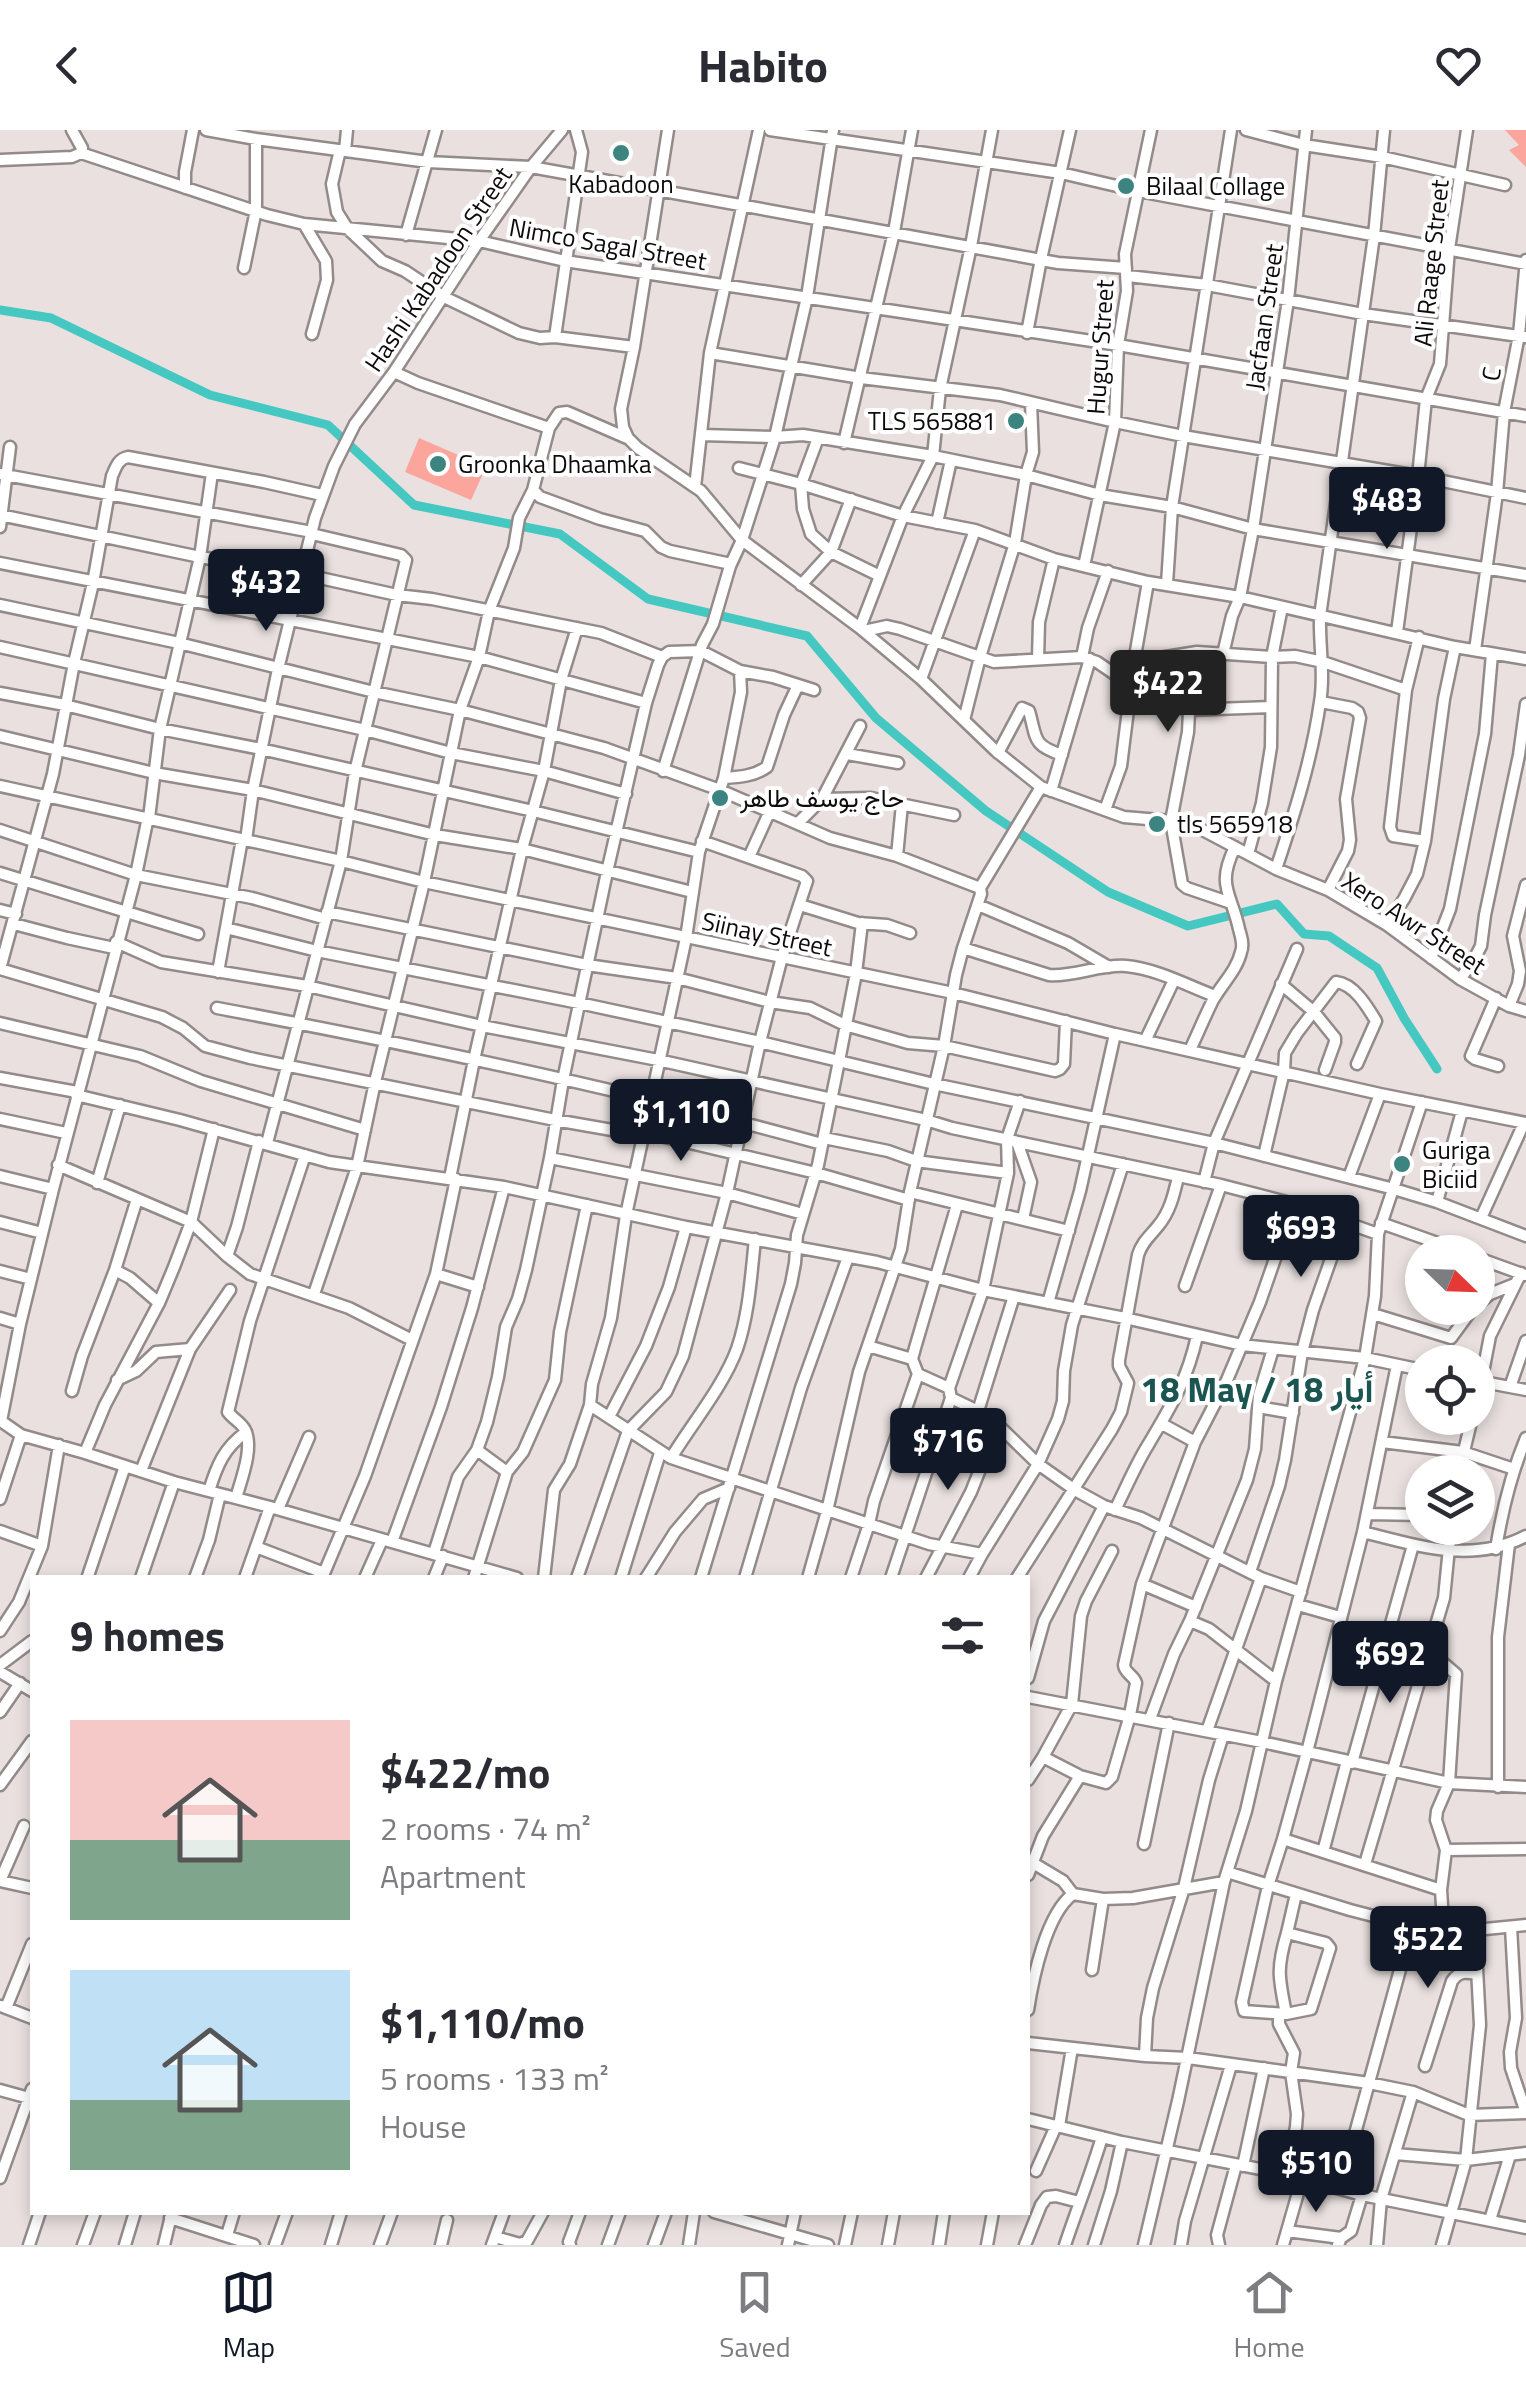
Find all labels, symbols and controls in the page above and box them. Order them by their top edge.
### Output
text: Habito [698,31,828,99]
icon: back [40,38,95,93]
icon: heart [1431,38,1486,93]
marker: Kabadoon [610,142,632,164]
street label: Hashi Kabadoon Street [355,158,521,379]
place label: Kabadoon [568,165,674,203]
place label: Bilaal Collage [1146,167,1285,205]
marker: Bilaal Collage [1115,175,1137,197]
street label: Ali Raage Street [1403,177,1459,348]
street label: Nimco Sagal Street [506,208,710,280]
street label: Jacfaan Street [1235,241,1293,393]
street label: Hugur Street [1076,278,1124,416]
street label: C [1471,364,1511,384]
place label: TLS 565881 [868,402,996,440]
marker: TLS 565881 [1005,410,1027,432]
place label: Groonka Dhaamka [458,445,652,483]
marker: Groonka Dhaamka [427,453,449,475]
pin: $483 [1328,467,1446,552]
text: $483 [1351,475,1423,523]
pin: $432 [207,549,325,634]
text: $432 [230,557,302,605]
pin: $422 [1109,650,1227,735]
text: $422 [1132,658,1204,706]
place label: حاج يوسف طاهر [739,779,904,817]
marker: حاج يوسف طاهر [709,787,731,809]
place label: tls 565918 [1177,805,1293,843]
marker: tls 565918 [1146,813,1168,835]
street label: Xero Awr Street [1334,862,1494,984]
street label: Siinay Street [698,902,836,966]
pin: $1,110 [600,1079,762,1164]
text: $1,110 [632,1087,730,1135]
place label: Guriga Biciid [1422,1131,1491,1198]
marker: Guriga Biciid [1391,1153,1413,1175]
pin: $693 [1242,1195,1360,1280]
text: $693 [1265,1203,1337,1251]
north arrow [1405,1235,1495,1325]
map controls [1405,1235,1495,1545]
button: locate [1405,1345,1495,1435]
district label: 18 May / 18 أيار [1140,1362,1374,1416]
pin: $716 [889,1408,1007,1493]
text: $716 [912,1416,984,1464]
button: layers [1405,1455,1495,1545]
text: 9 homes [70,1603,225,1667]
icon: filters [935,1608,990,1663]
pin: $692 [1331,1621,1449,1706]
text: $692 [1354,1629,1426,1677]
text: $422/mo [380,1740,550,1804]
icon: home [150,1760,270,1880]
text: 2 rooms · 74 m² [380,1804,591,1852]
text: Apartment [380,1852,526,1900]
pin: $522 [1369,1906,1487,1991]
text: $522 [1392,1914,1464,1962]
text: $1,110/mo [380,1990,585,2054]
icon: home [150,2010,270,2130]
text: 5 rooms · 133 m² [380,2054,609,2102]
text: House [380,2102,466,2150]
pin: $510 [1257,2130,1375,2215]
text: $510 [1280,2138,1352,2186]
tab: Map [221,2265,276,2368]
tab: Saved [719,2265,791,2368]
tab: Home [1233,2265,1305,2368]

